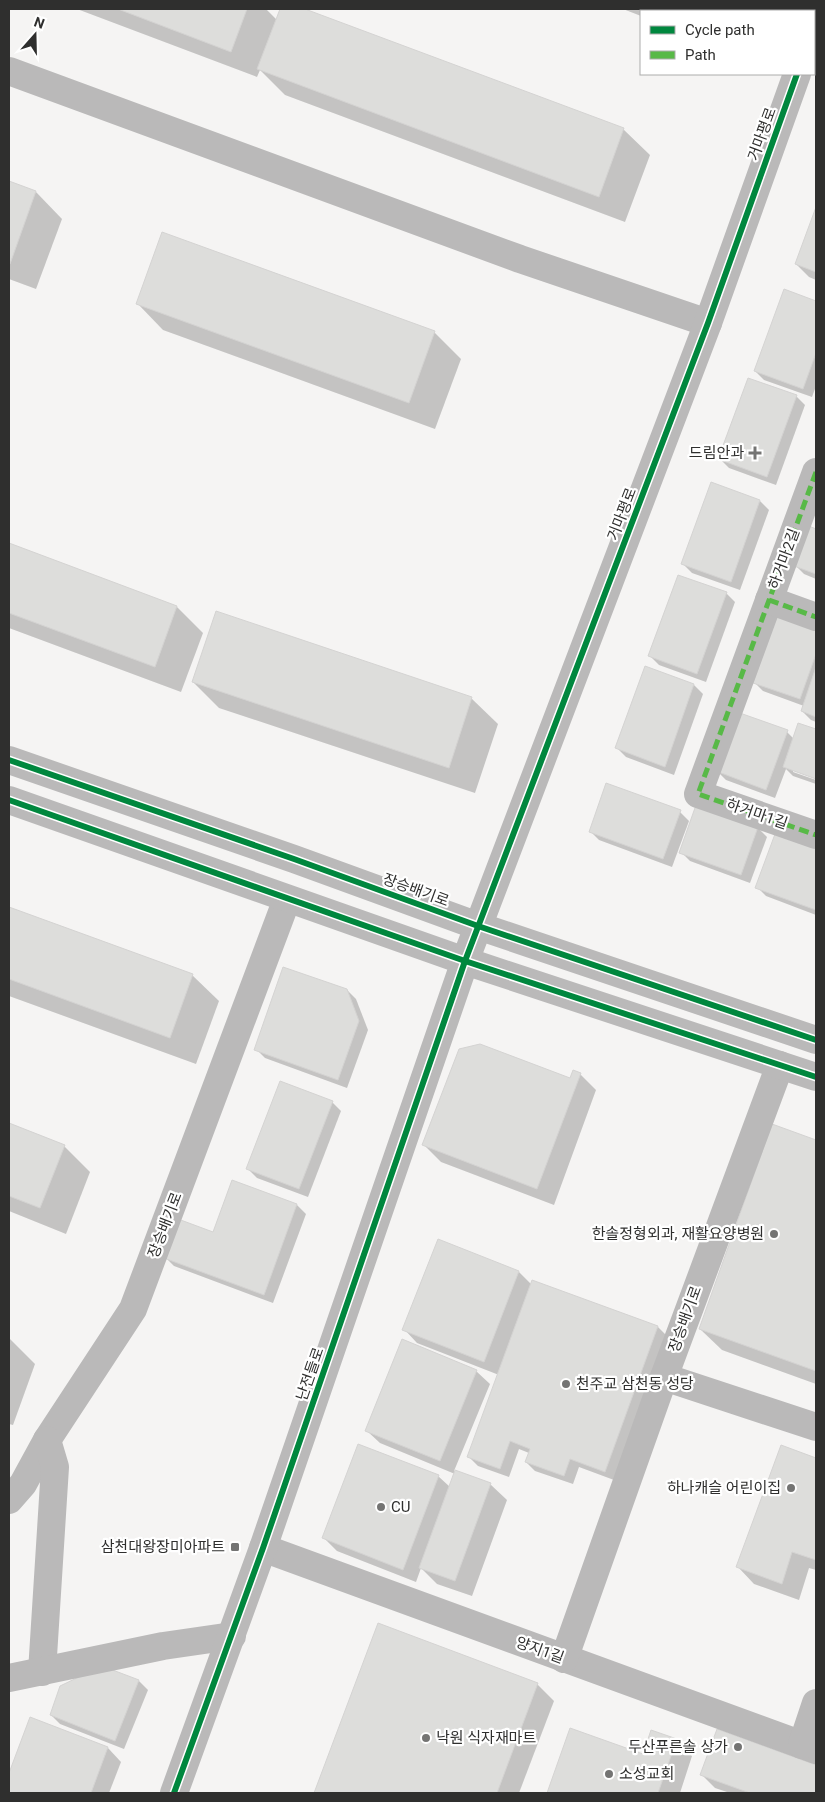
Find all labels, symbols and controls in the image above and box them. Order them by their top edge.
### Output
north arrow [10,10,60,60]
legend [640,10,815,75]
text: N [32,14,47,32]
text: Cycle path [685,21,755,39]
text: Path [685,46,716,64]
street label: 거마평로 [744,105,780,163]
place label: 드림안과 [689,444,744,462]
marker: 드림안과 [748,446,762,460]
street label: 거마평로 [604,485,640,543]
street label: 하거마2길 [765,526,803,592]
street label: 하거마1길 [724,795,790,833]
street label: 장승배기로 [380,870,452,910]
street label: 장승배기로 [144,1190,186,1260]
place label: 한솔정형외과, 재활요양병원 [592,1225,764,1243]
marker: 한솔정형외과, 재활요양병원 [768,1228,780,1240]
street label: 장승배기로 [665,1283,705,1355]
street label: 난전들로 [293,1345,327,1403]
place label: 천주교 삼천동 성당 [576,1375,694,1393]
marker: 천주교 삼천동 성당 [560,1378,572,1390]
place label: 하나캐슬 어린이집 [667,1479,781,1497]
marker: 하나캐슬 어린이집 [785,1482,797,1494]
place label: CU [391,1498,411,1516]
marker: CU [375,1501,387,1513]
place label: 삼천대왕장미아파트 [101,1538,225,1556]
marker: 삼천대왕장미아파트 [229,1541,241,1553]
street label: 양지1길 [514,1633,566,1667]
place label: 낙원 식자재마트 [436,1729,537,1747]
marker: 낙원 식자재마트 [420,1732,432,1744]
place label: 두산푸른솔 상가 [628,1738,728,1756]
marker: 두산푸른솔 상가 [732,1741,744,1753]
place label: 소성교회 [619,1765,674,1783]
marker: 소성교회 [603,1768,615,1780]

